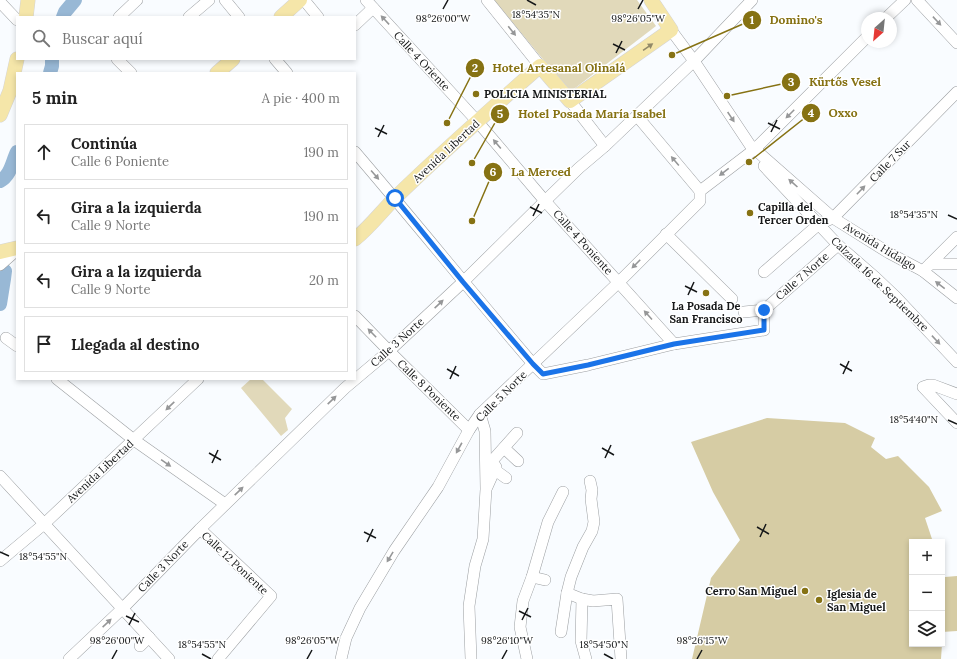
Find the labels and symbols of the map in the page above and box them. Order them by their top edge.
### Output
text: 18°54'35"N [512,8,560,21]
callout: Domino's [742,8,831,32]
text: 98°26'00"W [416,12,471,25]
text: 98°26'05"W [611,12,666,25]
text: 1 [750,12,755,27]
text: Domino's [770,12,823,27]
north arrow [861,12,897,48]
one-way arrow [380,15,389,25]
one-way arrow [932,17,941,26]
one-way arrow [507,25,516,36]
street label: Calle 4 Oriente [391,28,453,94]
one-way arrow [642,43,653,51]
callout: Hotel Artesanal Olinalá [465,56,634,80]
text: 2 [472,60,478,75]
text: Hotel Artesanal Olinalá [492,60,626,75]
callout: Kürtős Vesel [781,70,889,94]
text: 3 [788,74,795,89]
text: Kürtős Vesel [809,74,881,89]
place label: POLICIA MINISTERIAL [484,87,607,101]
marker: POLICIA MINISTERIAL [471,89,481,99]
callout: Oxxo [801,101,866,125]
callout: Hotel Posada María Isabel [490,102,674,126]
text: 4 [808,105,815,120]
text: Oxxo [829,105,858,120]
text: 5 [497,106,504,121]
text: Hotel Posada María Isabel [518,106,666,121]
one-way arrow [785,109,795,119]
one-way arrow [727,111,735,122]
street label: Avenida Libertad [409,116,483,186]
street label: Calle 7 Sur [866,137,914,185]
one-way arrow [492,139,501,149]
one-way arrow [670,156,679,167]
callout: La Merced [483,160,579,184]
text: 6 [490,164,497,179]
text: La Merced [511,164,571,179]
one-way arrow [719,168,730,177]
one-way arrow [370,170,379,181]
one-way arrow [788,179,799,188]
one-way arrow [856,185,866,195]
route start [386,189,404,207]
place label: Capilla del Tercer Orden [758,200,829,227]
street label: Calle 4 Poniente [550,207,616,277]
marker: Capilla del Tercer Orden [745,208,755,218]
text: 18°54'35"N [890,208,938,221]
street label: Avenida Hidalgo [840,218,919,273]
street label: Calzada 16 de Septiembre [828,234,932,334]
street label: Calle 7 Norte [773,249,831,303]
one-way arrow [632,260,641,269]
one-way arrow [934,281,945,289]
marker: La Posada De San Francisco [701,288,711,298]
one-way arrow [434,299,444,309]
place label: La Posada De San Francisco [670,299,742,326]
route end [755,301,773,319]
one-way arrow [644,309,653,320]
street label: Calle 3 Norte [367,314,427,370]
one-way arrow [367,328,376,338]
one-way arrow [932,335,941,345]
street label: Calle 8 Poniente [394,356,464,424]
street label: Calle 5 Norte [472,367,530,425]
one-way arrow [327,396,337,405]
one-way arrow [165,401,175,411]
text: 18°54'40"N [890,413,939,426]
street label: Avenida Libertad [63,436,137,506]
one-way arrow [456,442,463,453]
one-way arrow [160,459,171,467]
one-way arrow [234,486,244,496]
street label: Calle 12 Poniente [199,528,271,598]
street label: Calle 3 Norte [135,537,191,595]
text: 18°54'55"N [19,550,67,563]
one-way arrow [386,551,393,563]
place label: Cerro San Miguel [705,584,798,598]
marker: Cerro San Miguel [800,586,810,596]
place label: Iglesia de San Miguel [827,587,886,614]
marker: Iglesia de San Miguel [814,595,824,605]
one-way arrow [102,618,112,627]
text: 98°26'00"W [90,634,145,647]
text: 98°26'05"W [285,634,340,647]
text: 98°26'10"W [481,634,534,647]
text: 98°26'15"W [676,634,729,647]
text: 18°54'55"N [178,638,226,651]
text: 18°54'50"N [580,638,629,651]

